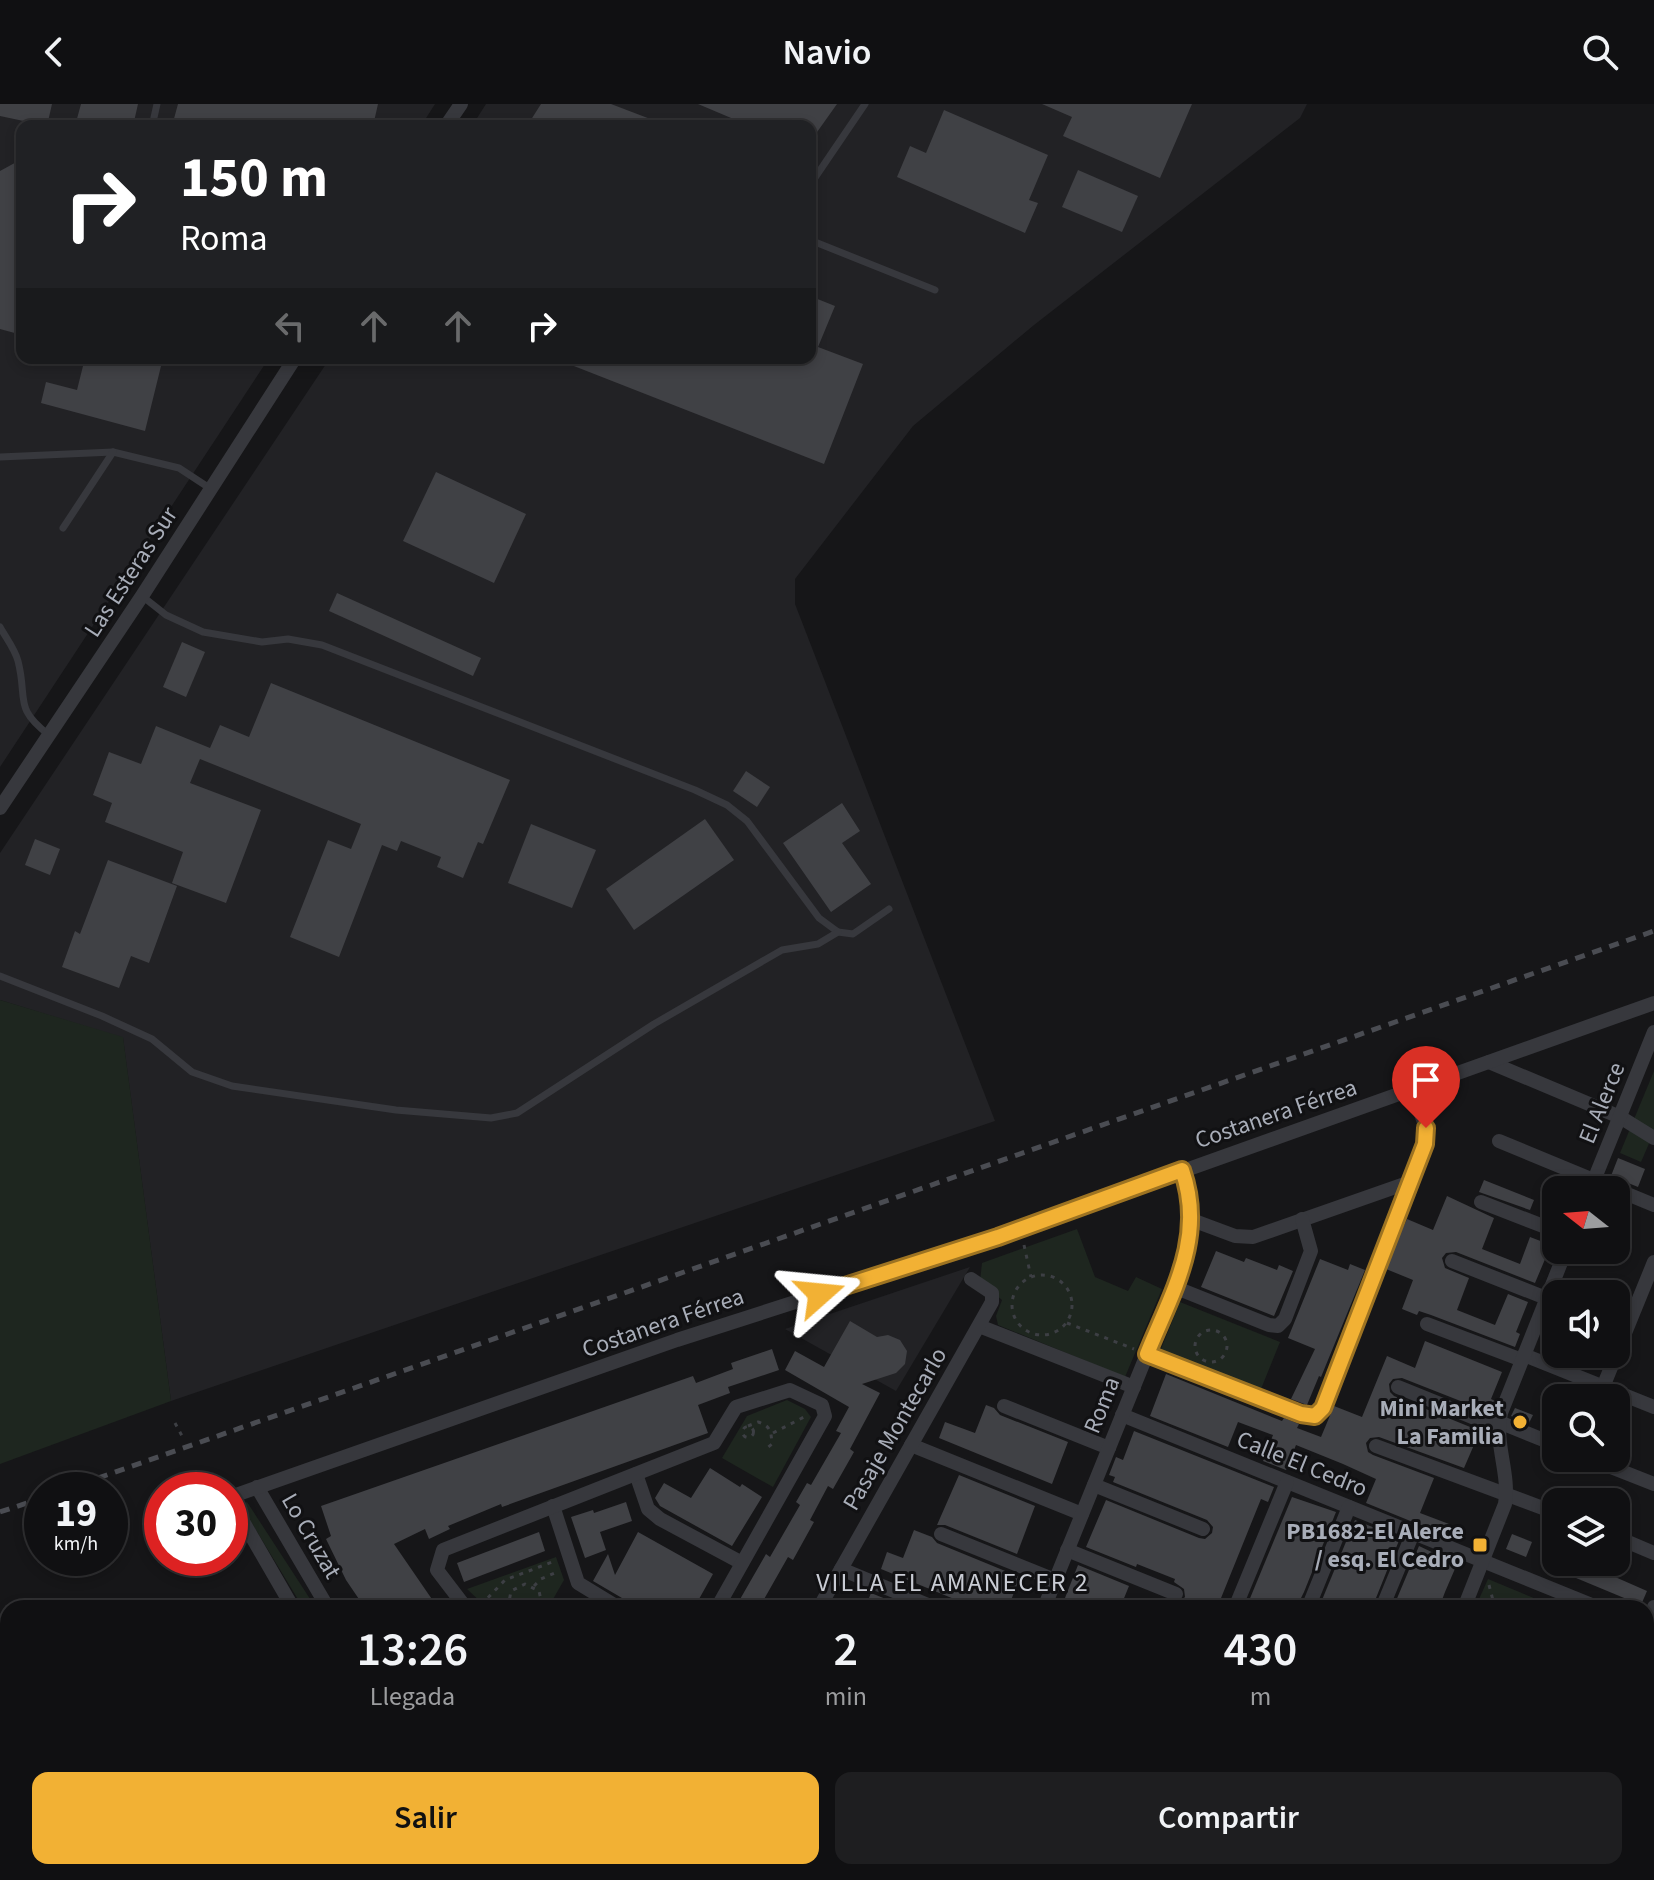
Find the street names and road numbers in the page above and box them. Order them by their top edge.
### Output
street label: Las Esteras Sur [76,499,187,644]
street label: El Alerce [1570,1057,1634,1149]
street label: Costanera Férrea [1190,1070,1362,1158]
street label: Costanera Férrea [577,1279,749,1367]
street label: Pasaje Montecarlo [834,1341,956,1517]
street label: Roma [1075,1371,1129,1439]
street label: Calle El Cedro [1231,1422,1373,1506]
street label: Lo Cruzat [272,1487,350,1585]

